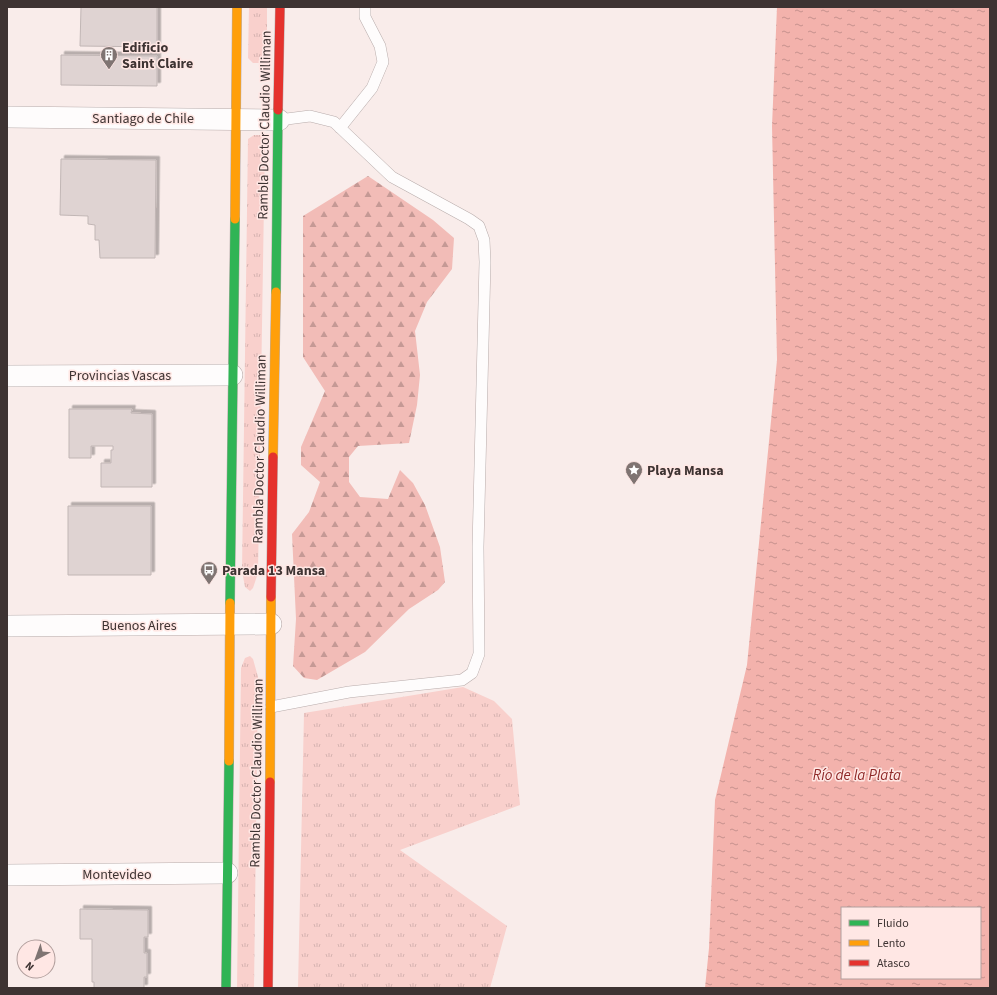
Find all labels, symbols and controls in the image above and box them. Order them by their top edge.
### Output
street label: Rambla Doctor Claudio Williman [253,30,277,220]
place label: Edificio Saint Claire [122,38,193,74]
building icon: Edificio Saint Claire [99,45,119,70]
street label: Santiago de Chile [92,109,194,129]
street label: Rambla Doctor Claudio Williman [248,354,272,544]
street label: Provincias Vascas [69,366,171,386]
place icon: Playa Mansa [624,460,644,485]
place label: Playa Mansa [647,461,724,481]
bus stop icon: Parada 13 Mansa [199,560,219,585]
place label: Parada 13 Mansa [222,561,325,581]
street label: Buenos Aires [101,616,177,636]
street label: Rambla Doctor Claudio Williman [245,678,269,868]
water label: Río de la Plata [813,765,901,786]
street label: Montevideo [82,865,152,885]
legend [841,907,981,979]
text: Fluido [877,915,909,932]
text: Lento [877,935,906,952]
north arrow [16,939,56,979]
text: Atasco [877,955,910,972]
text: N [22,958,37,974]

